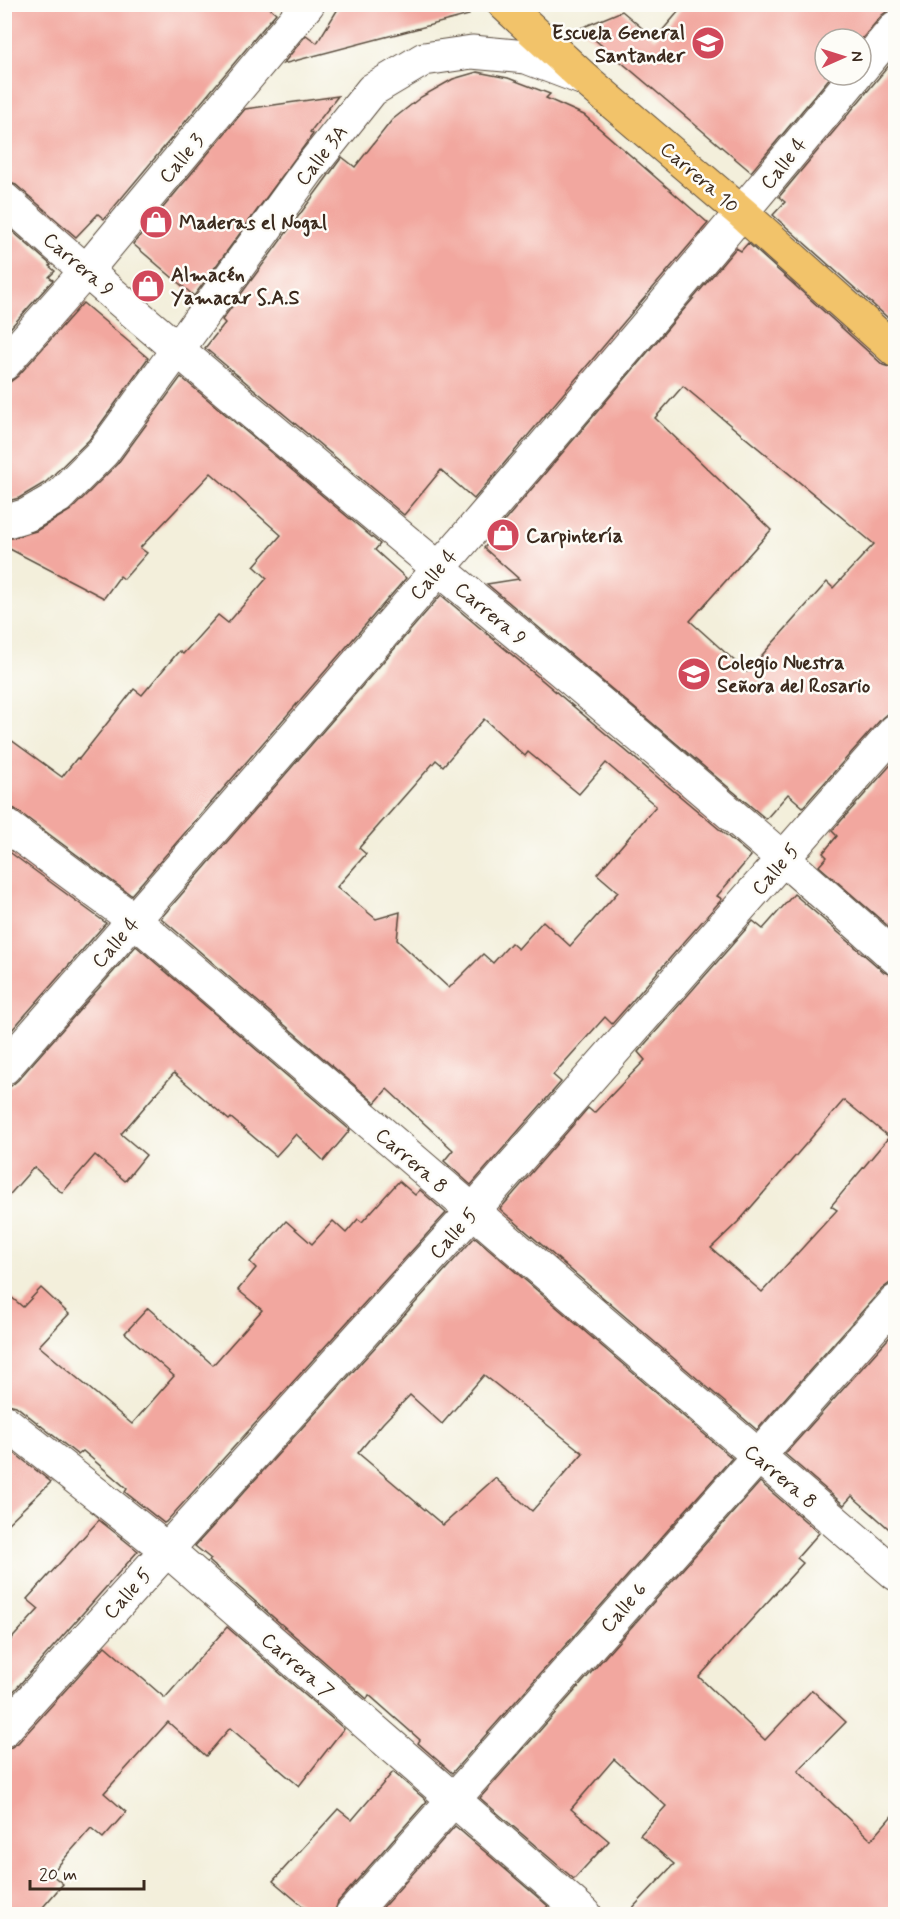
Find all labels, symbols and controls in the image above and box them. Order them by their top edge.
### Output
place label: Escuela General Santander [552,20,686,70]
school or university icon: Escuela General Santander [690,25,726,61]
north arrow [813,27,873,87]
text: N [846,50,867,62]
street label: Calle 3A [290,120,355,192]
street label: Calle 3 [153,128,211,190]
street label: Calle 4 [755,132,814,196]
street label: Carrera 10 [654,136,744,220]
shop icon: Maderas el Nogal [138,204,174,240]
place label: Maderas el Nogal [179,210,327,237]
street label: Carrera 9 [37,227,120,304]
place label: Almacén Yamacar S.A.S [171,262,299,312]
shop icon: Almacén Yamacar S.A.S [130,268,166,304]
shop icon: Carpintería [485,517,521,553]
place label: Carpintería [526,523,623,550]
street label: Calle 4 [404,543,464,606]
street label: Carrera 9 [448,576,532,652]
place label: Colegio Nuestra Señora del Rosario [717,650,871,700]
school or university icon: Colegio Nuestra Señora del Rosario [676,656,712,692]
street label: Calle 5 [746,838,806,902]
street label: Calle 4 [86,911,146,974]
street label: Carrera 8 [369,1122,453,1200]
street label: Calle 5 [424,1203,484,1265]
street label: Carrera 8 [738,1439,822,1516]
street label: Calle 5 [98,1563,158,1625]
street label: Calle 6 [595,1577,654,1639]
street label: Carrera 7 [255,1627,339,1705]
scale bar [30,1853,144,1891]
text: 20 m [39,1863,77,1887]

